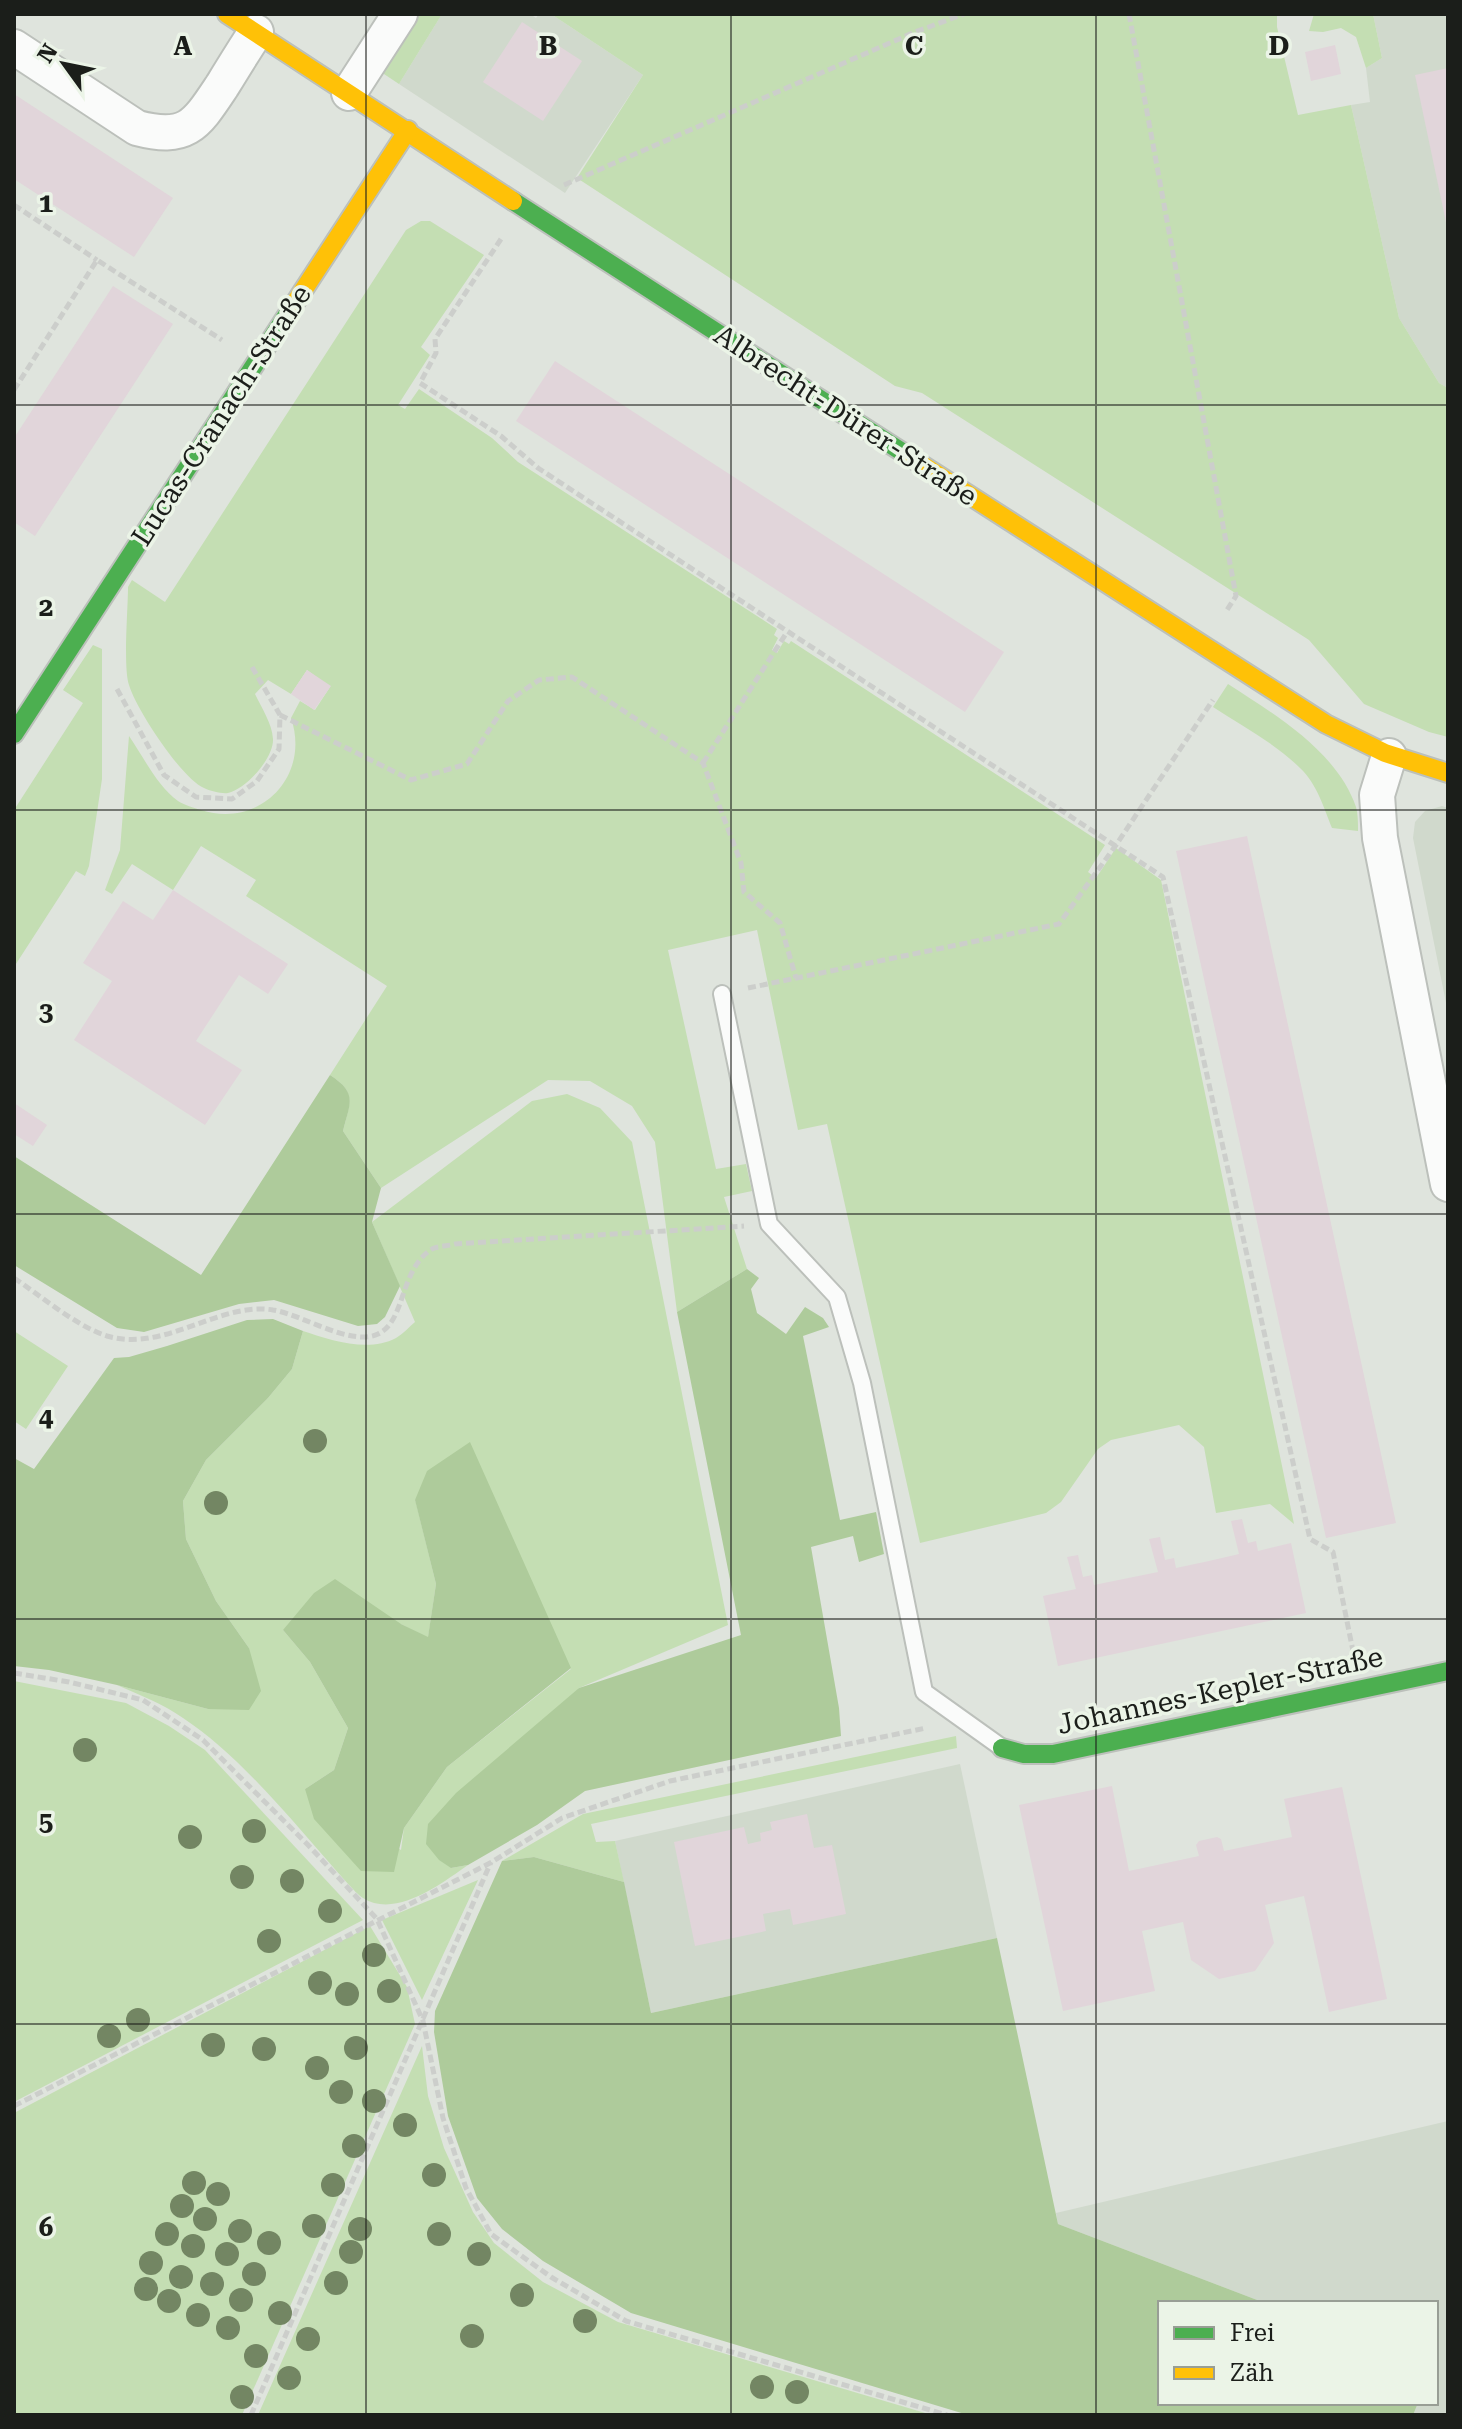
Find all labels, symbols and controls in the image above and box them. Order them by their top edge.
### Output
north arrow [24,24,104,104]
text: A [174,31,193,61]
text: B [539,31,557,61]
text: C [905,31,923,61]
text: D [1269,31,1289,61]
text: N [33,39,63,67]
text: 1 [39,188,53,218]
street label: Lucas-Cranach-Straße [125,279,318,552]
street label: Albrecht-Dürer-Straße [708,318,983,513]
text: 2 [39,592,53,622]
text: 3 [39,997,53,1027]
text: 4 [39,1402,54,1432]
street label: Johannes-Kepler-Straße [1054,1640,1386,1741]
text: 5 [39,1807,53,1837]
text: 6 [39,2212,53,2242]
legend [1158,2301,1438,2405]
text: Frei [1230,2319,1275,2347]
text: Zäh [1230,2359,1274,2387]

